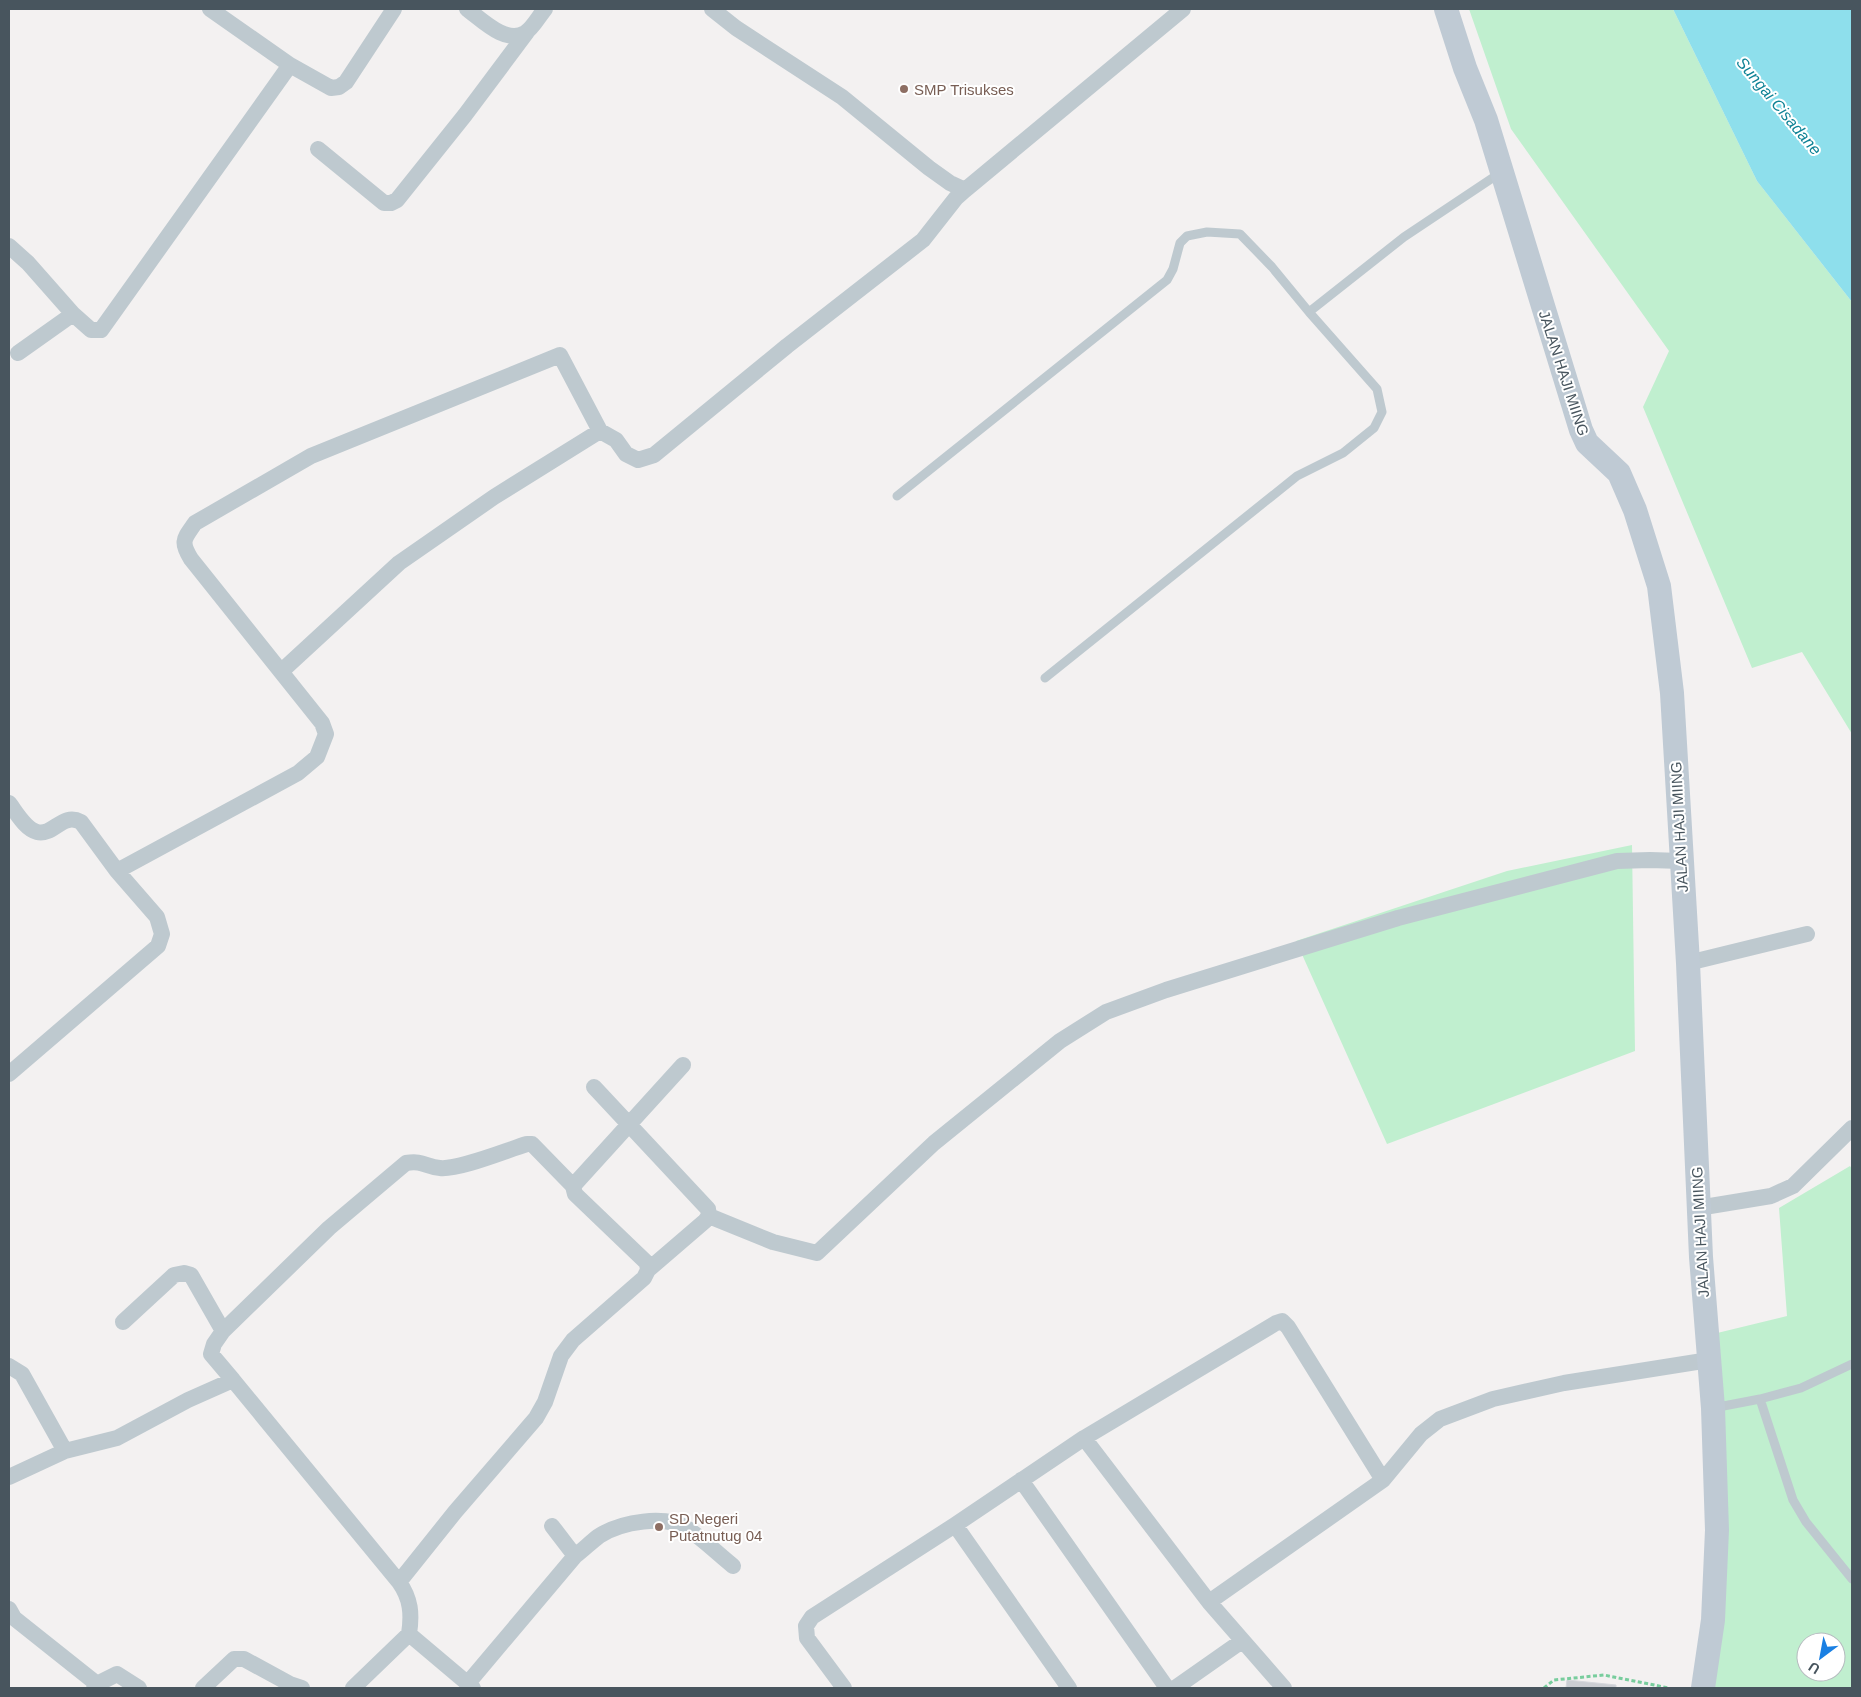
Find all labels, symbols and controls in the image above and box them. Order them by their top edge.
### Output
water label: Sungai Cisadane [1733,54,1825,158]
place label: SMP Trisukses [914,81,1014,98]
marker: SMP Trisukses [898,83,910,95]
street label: JALAN HAJI MIING [1536,308,1592,438]
street label: JALAN HAJI MIING [1667,761,1691,893]
street label: JALAN HAJI MIING [1688,1166,1712,1298]
place label: SD Negeri Putatnutug 04 [669,1510,762,1544]
marker: SD Negeri Putatnutug 04 [653,1521,665,1533]
north arrow [1796,1632,1846,1682]
text: U [1806,1659,1823,1677]

